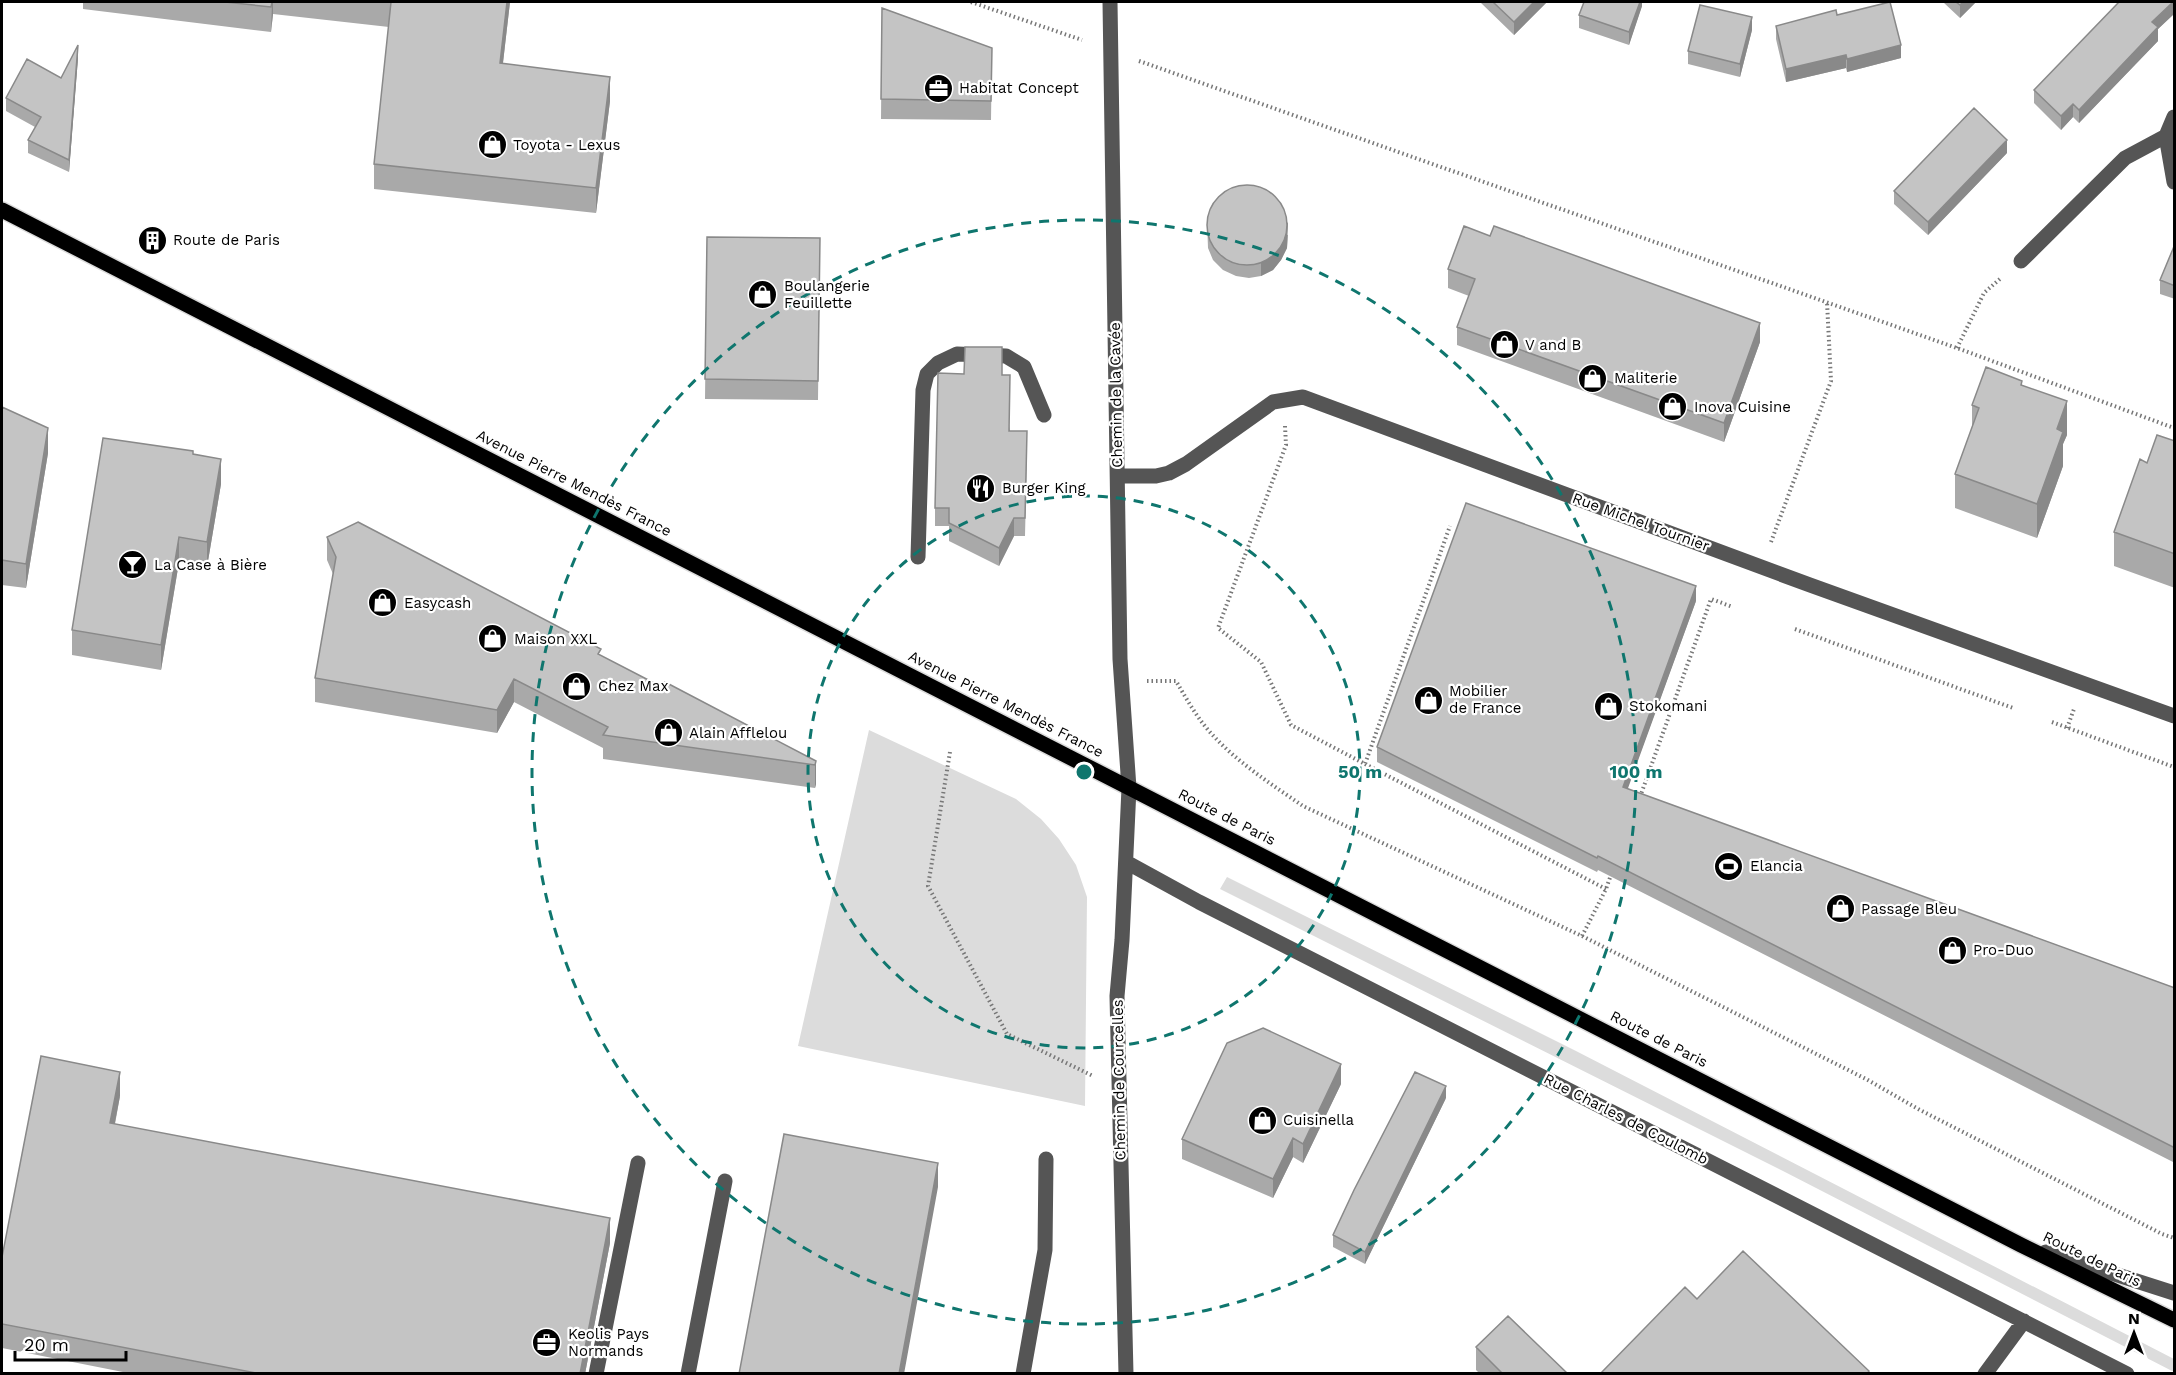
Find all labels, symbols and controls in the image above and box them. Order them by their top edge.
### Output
office icon: Habitat Concept [922,72,954,104]
place label: Habitat Concept [959,79,1080,97]
shop icon: Toyota - Lexus [476,129,508,161]
place label: Toyota - Lexus [513,136,620,154]
building icon: Route de Paris [136,224,168,256]
place label: Route de Paris [173,231,280,249]
place label: Boulangerie Feuillette [784,277,870,312]
shop icon: Boulangerie Feuillette [747,279,779,311]
street label: Chemin de la Cavée [1106,322,1126,468]
shop icon: V and B [1488,329,1520,361]
place label: V and B [1525,336,1581,354]
shop icon: Maliterie [1577,362,1609,394]
place label: Maliterie [1614,369,1678,387]
shop icon: Inova Cuisine [1657,391,1689,423]
place label: Inova Cuisine [1694,398,1791,416]
street label: Avenue Pierre Mendès France [473,426,675,540]
restaurant icon: Burger King [965,472,997,504]
place label: Burger King [1002,479,1085,497]
street label: Rue Michel Tournier [1570,489,1712,555]
bar icon: La Case à Bière [117,549,149,581]
place label: La Case à Bière [154,556,267,574]
shop icon: Easycash [367,587,399,619]
place label: Easycash [404,594,471,612]
shop icon: Maison XXL [477,623,509,655]
place label: Maison XXL [514,630,597,648]
street label: Avenue Pierre Mendès France [905,647,1107,761]
shop icon: Chez Max [561,670,593,702]
place label: Chez Max [598,677,669,695]
place label: Mobilier de France [1449,682,1521,717]
shop icon: Mobilier de France [1412,684,1444,716]
shop icon: Stokomani [1592,690,1624,722]
place label: Stokomani [1629,697,1707,715]
shop icon: Alain Afflelou [652,717,684,749]
place label: Alain Afflelou [689,724,787,742]
text: 50 m [1338,761,1382,782]
text: 100 m [1609,761,1663,782]
centre of rings [1074,762,1094,782]
street label: Route de Paris [1175,785,1279,849]
sports icon: Elancia [1713,850,1745,882]
place label: Elancia [1750,857,1803,875]
shop icon: Passage Bleu [1824,893,1856,925]
place label: Passage Bleu [1861,900,1957,918]
shop icon: Pro-Duo [1936,934,1968,966]
place label: Pro-Duo [1973,941,2034,959]
street label: Chemin de Courcelles [1109,999,1129,1161]
street label: Route de Paris [1607,1007,1711,1071]
street label: Rue Charles de Coulomb [1541,1070,1711,1168]
shop icon: Cuisinella [1246,1104,1278,1136]
place label: Cuisinella [1283,1111,1355,1129]
street label: Route de Paris [2040,1227,2144,1291]
north arrow [2104,1303,2164,1363]
text: N [2128,1309,2140,1328]
scale bar [15,1324,126,1362]
place label: Keolis Pays Normands [568,1325,649,1360]
office icon: Keolis Pays Normands [531,1327,563,1359]
text: 20 m [24,1334,69,1355]

